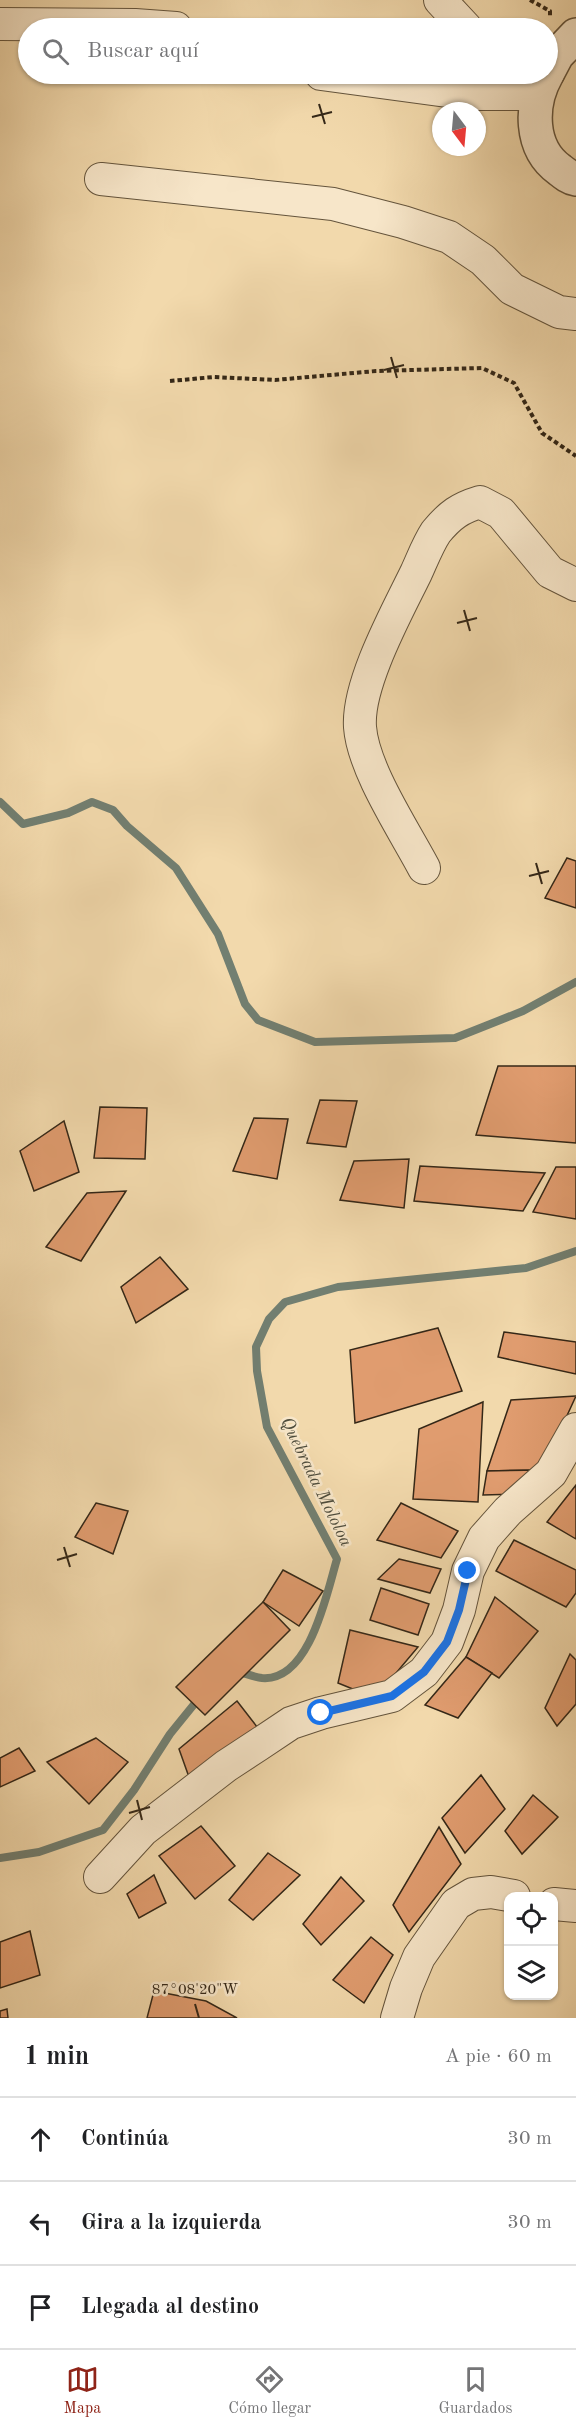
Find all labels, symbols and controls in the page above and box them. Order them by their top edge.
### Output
search box [18,18,558,84]
icon: search [39,35,72,68]
text: Buscar aquí [87,40,199,62]
north arrow [432,102,486,156]
water label: Quebrada Mololoa [277,1414,355,1550]
route end [454,1557,480,1583]
route start [307,1699,333,1725]
map controls [504,1892,558,2000]
button: locate [504,1892,558,1946]
button: layers [504,1946,558,2000]
text: 87°08'20"W [152,1983,238,1998]
text: 1 min [24,2044,89,2070]
text: A pie · 60 m [445,2047,552,2067]
icon: ahead [24,2123,57,2156]
text: Continúa [81,2128,169,2150]
text: 30 m [507,2129,552,2149]
icon: left [24,2207,57,2240]
text: Gira a la izquierda [81,2212,261,2234]
text: 30 m [507,2213,552,2233]
icon: arrive [24,2291,57,2324]
text: Llegada al destino [81,2296,259,2318]
tab: Mapa [64,2363,101,2419]
tab: Cómo llegar [228,2363,311,2419]
tab: Guardados [438,2363,512,2419]

